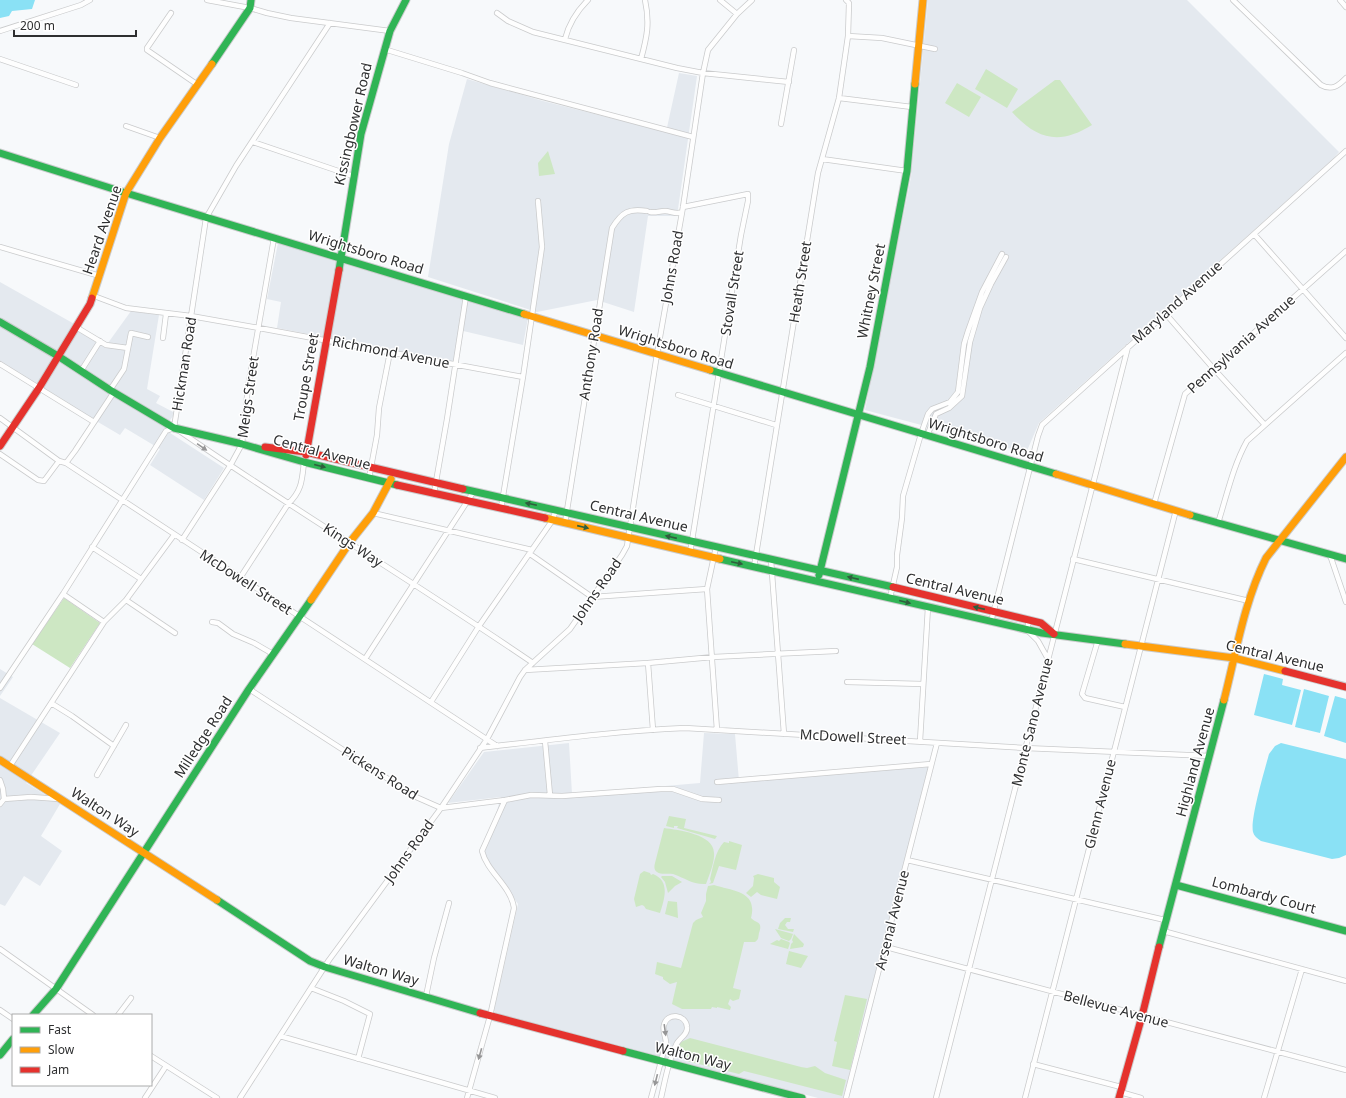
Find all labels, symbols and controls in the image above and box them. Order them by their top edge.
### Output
scale bar [14,12,136,38]
text: 200 m [20,17,55,34]
street label: Kissingbower Road [329,61,376,187]
street label: Heard Avenue [77,183,126,277]
street label: Wrightsboro Road [306,225,426,278]
street label: Johns Road [655,229,687,307]
street label: Heath Street [784,240,815,324]
street label: Whitney Street [852,242,889,340]
street label: Stovall Street [715,249,748,337]
street label: Maryland Avenue [1128,256,1226,347]
street label: Pennsylvania Avenue [1183,290,1299,397]
street label: Anthony Road [574,307,607,401]
street label: Hickman Road [167,315,200,412]
street label: Wrightsboro Road [616,320,736,373]
street label: Troupe Street [288,331,323,422]
street label: Richmond Avenue [331,331,452,372]
street label: Meigs Street [232,355,263,439]
street label: Wrightsboro Road [926,413,1046,466]
street label: Central Avenue [271,429,373,474]
one-way arrow [197,443,207,451]
one-way arrow [315,463,327,469]
street label: Central Avenue [588,495,690,536]
one-way arrow [525,501,537,507]
street label: Kings Way [320,518,388,571]
one-way arrow [577,525,589,531]
one-way arrow [665,534,677,540]
street label: McDowell Street [196,545,296,619]
street label: Johns Road [567,554,625,627]
one-way arrow [731,561,743,567]
street label: Central Avenue [904,568,1006,609]
one-way arrow [846,575,859,581]
one-way arrow [898,599,911,605]
one-way arrow [973,605,985,611]
street label: Central Avenue [1224,635,1326,676]
street label: Monte Sano Avenue [1006,656,1057,788]
street label: Milledge Road [169,692,236,781]
street label: Highland Avenue [1171,705,1218,819]
street label: McDowell Street [799,724,907,749]
street label: Pickens Road [338,742,422,804]
street label: Glenn Avenue [1079,757,1120,851]
street label: Walton Way [67,782,144,841]
street label: Johns Road [378,815,438,888]
street label: Arsenal Avenue [870,868,913,972]
street label: Lombardy Court [1210,871,1318,918]
street label: Walton Way [341,950,422,990]
street label: Bellevue Avenue [1061,985,1171,1032]
legend [12,1014,152,1086]
text: Fast [48,1021,72,1038]
one-way arrow [662,1024,668,1036]
street label: Walton Way [653,1037,734,1074]
text: Slow [48,1041,75,1058]
one-way arrow [476,1047,482,1060]
text: Jam [47,1061,69,1078]
one-way arrow [653,1074,659,1086]

